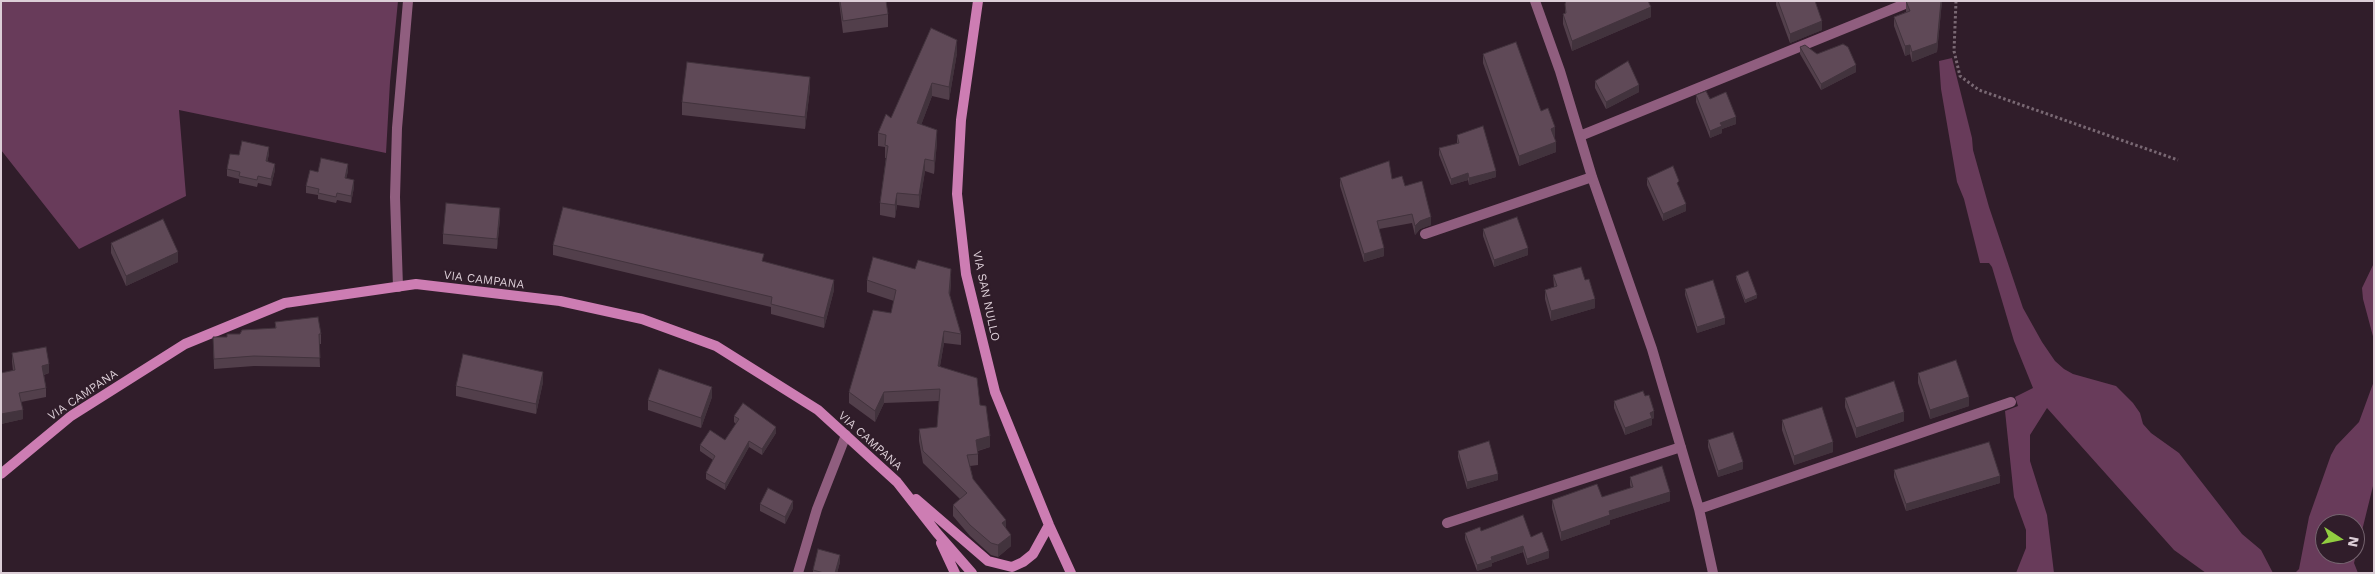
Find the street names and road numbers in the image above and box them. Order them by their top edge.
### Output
street label: VIA SAN NULLO [969,249,1003,343]
street label: VIA CAMPANA [443,268,525,292]
street label: VIA CAMPANA [45,366,121,424]
street label: VIA CAMPANA [835,409,905,473]

